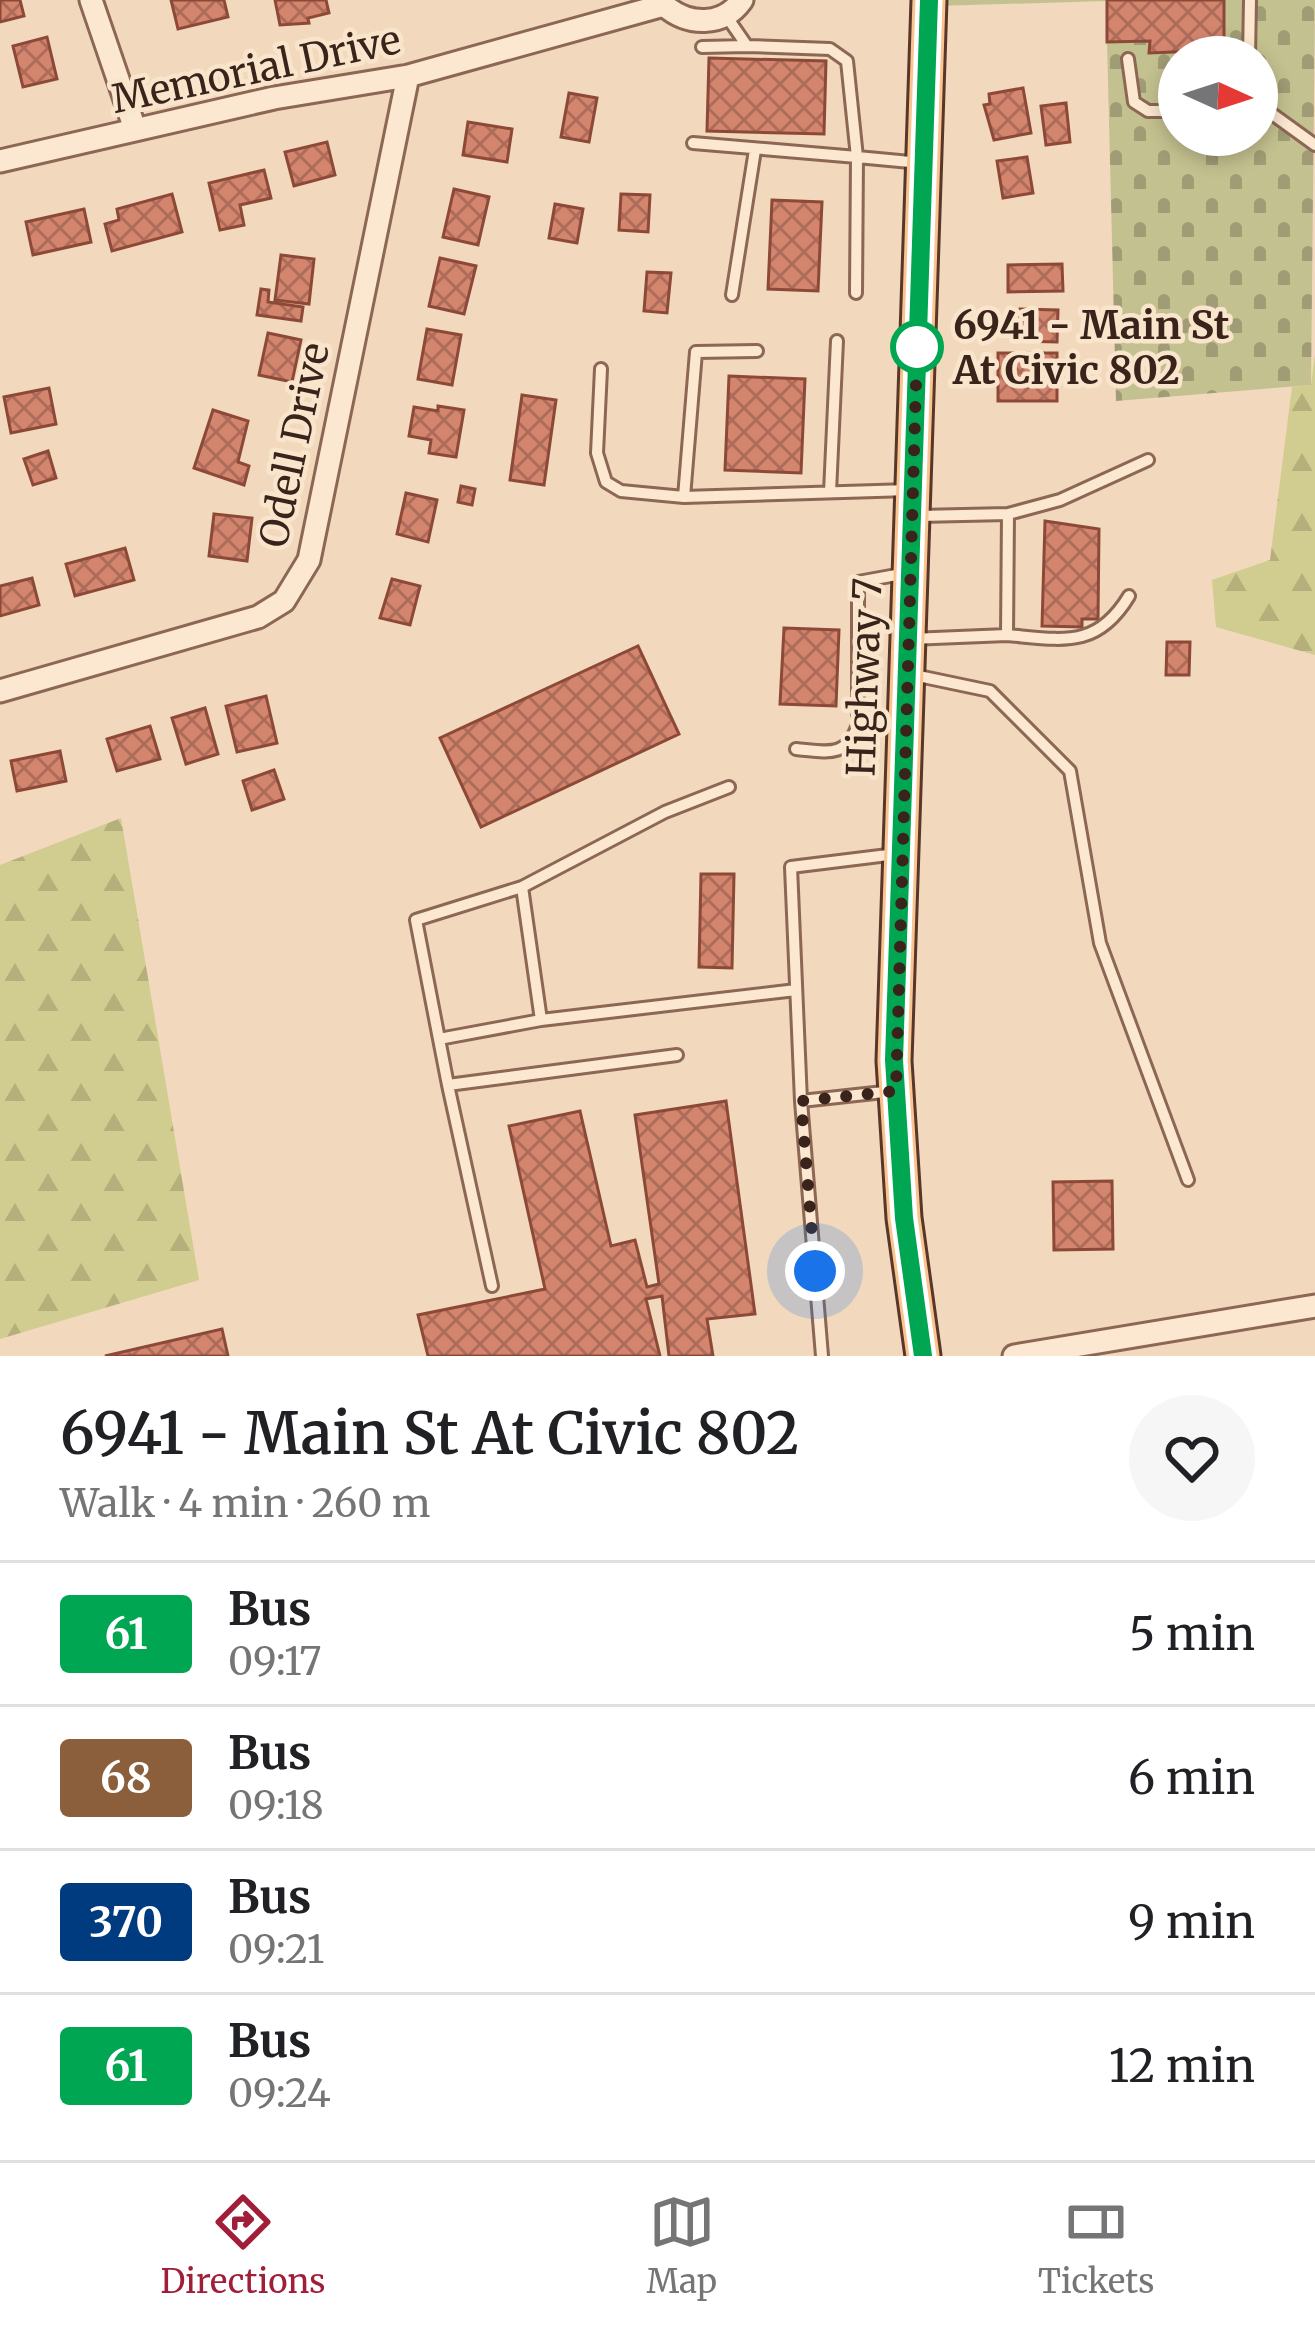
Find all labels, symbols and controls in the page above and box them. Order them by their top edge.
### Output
street label: Memorial Drive [107,15,405,124]
north arrow [1158,36,1278,156]
map controls [1158,36,1278,156]
place label: 6941 - Main St At Civic 802 [952,301,1230,395]
marker: 6941 - Main St At Civic 802 [892,322,942,372]
street label: Odell Drive [249,338,340,552]
street label: Highway 7 [837,577,892,777]
your location [785,1241,845,1301]
button: heart [1129,1395,1255,1521]
text: 6941 - Main St At Civic 802 [60,1398,800,1470]
text: Walk · 4 min · 260 m [60,1479,430,1528]
text: Bus [228,1581,311,1637]
text: 5 min [1129,1606,1255,1662]
text: 61 [105,1608,147,1660]
text: 09:17 [228,1637,322,1686]
text: Bus [228,1725,311,1781]
text: 6 min [1128,1750,1255,1806]
text: 68 [100,1752,152,1804]
text: 09:18 [228,1781,324,1830]
text: Bus [228,1869,311,1925]
text: 9 min [1128,1894,1255,1950]
text: 370 [89,1896,163,1948]
text: 09:21 [228,1925,324,1974]
text: Bus [228,2013,311,2069]
text: 12 min [1109,2038,1255,2094]
text: 61 [105,2040,147,2092]
text: 09:24 [228,2069,331,2118]
tab: Directions [161,2189,326,2302]
tab: Map [647,2189,717,2302]
tab: Tickets [1038,2189,1154,2302]

